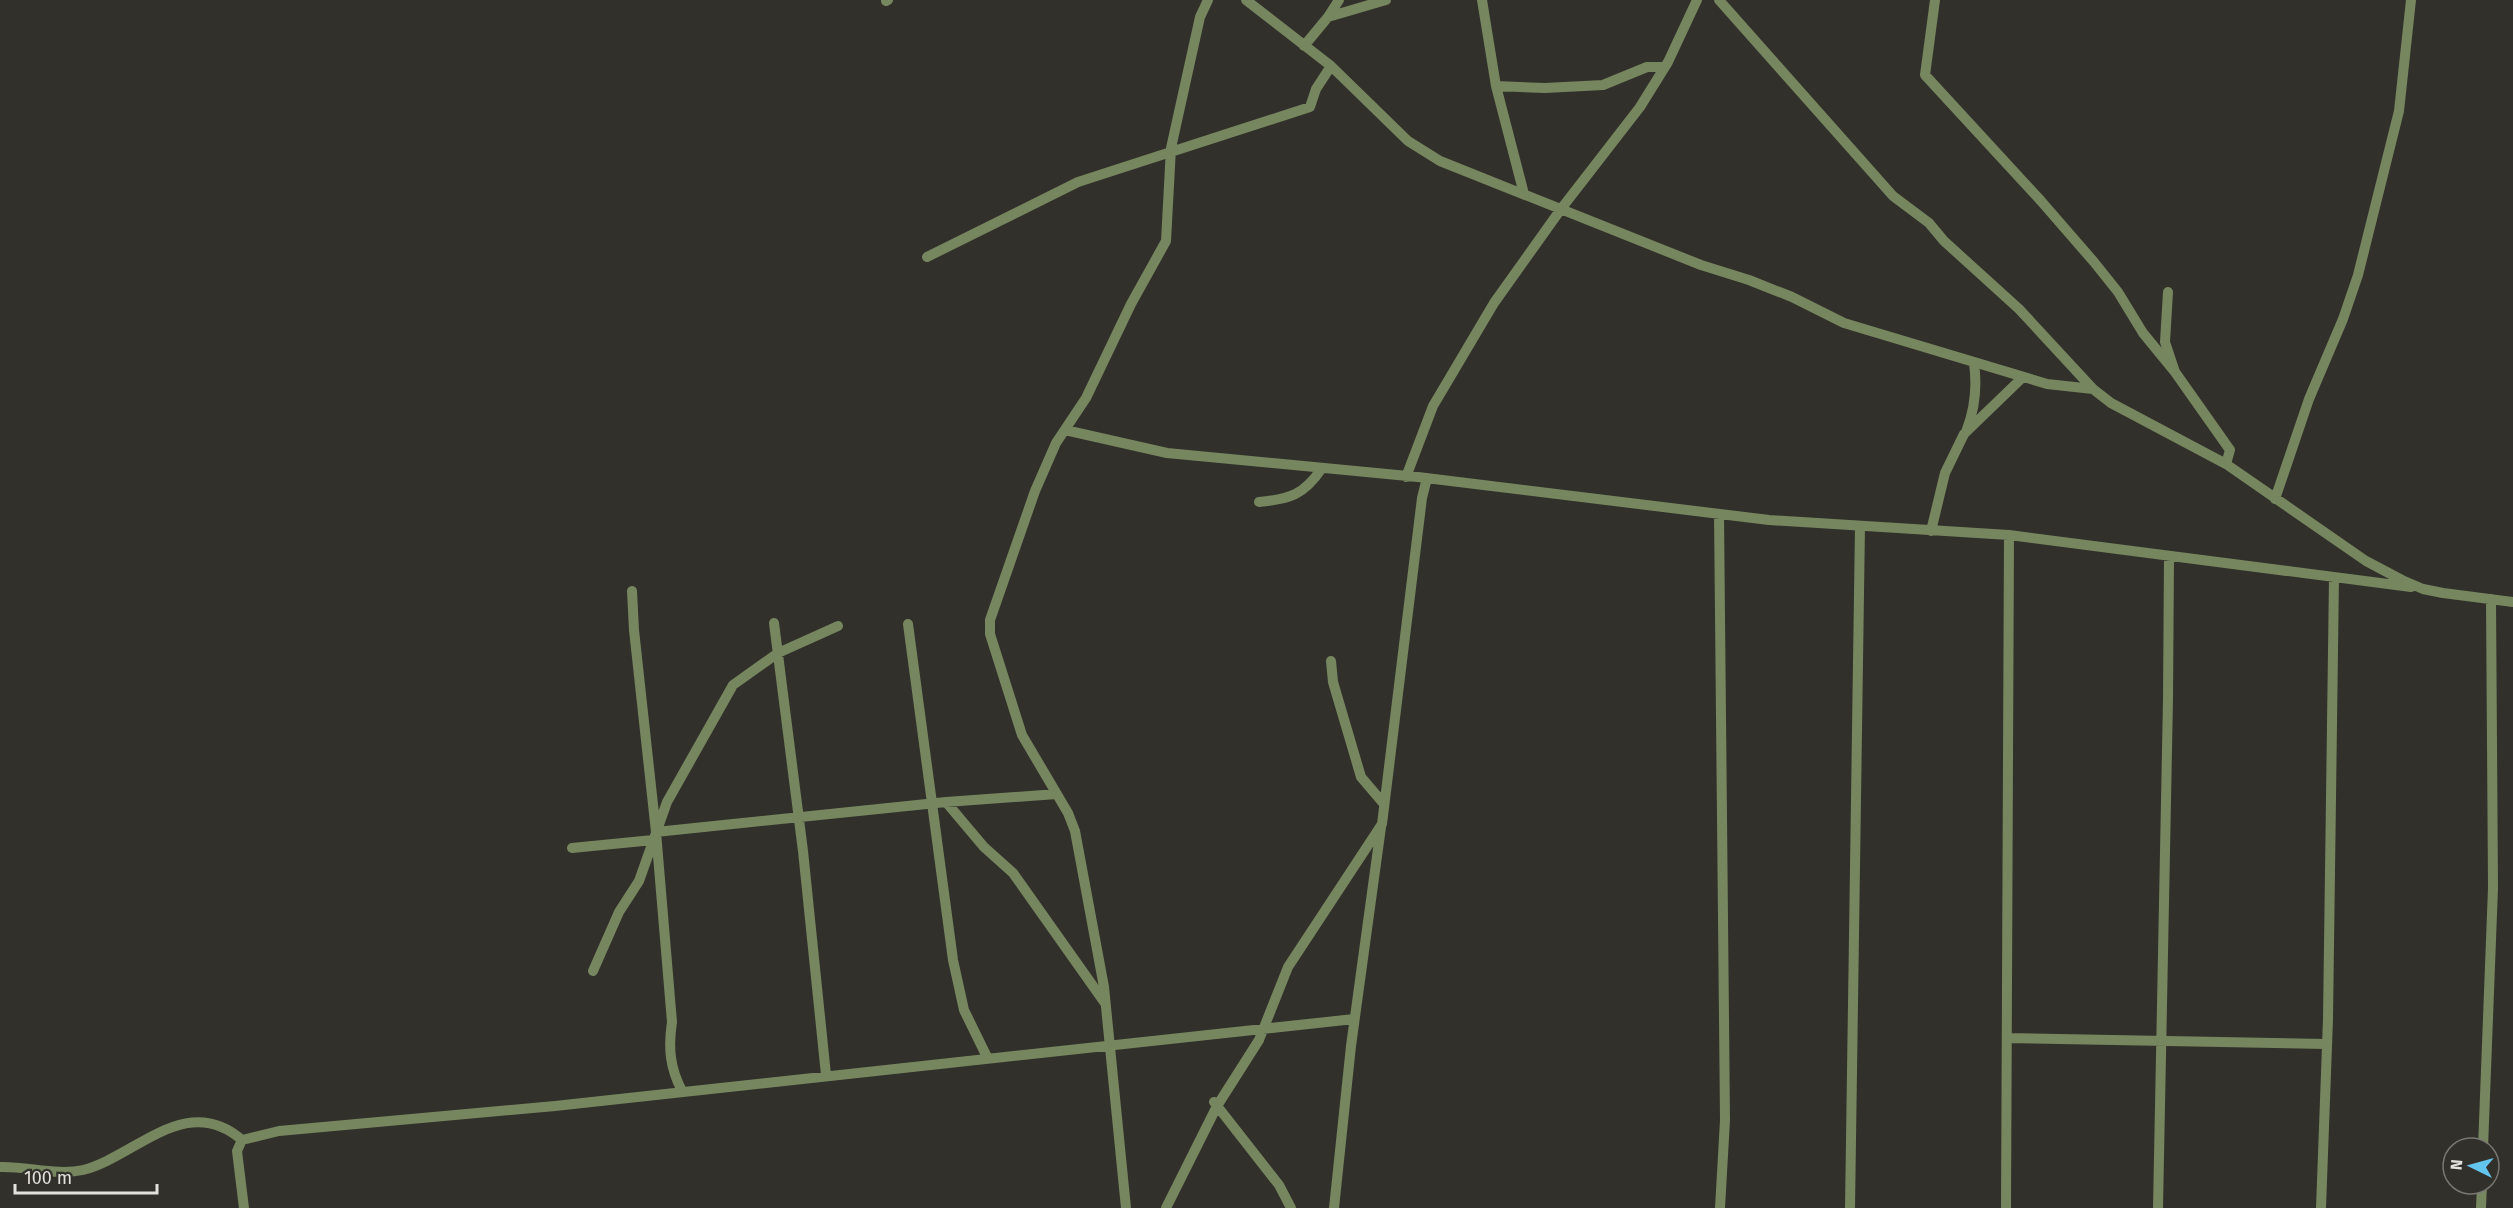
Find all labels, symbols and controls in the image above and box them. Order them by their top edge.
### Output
north arrow [2441,1136,2501,1196]
scale bar [15,1157,158,1195]
text: N [2447,1159,2466,1171]
text: 100 m [24,1167,72,1189]

